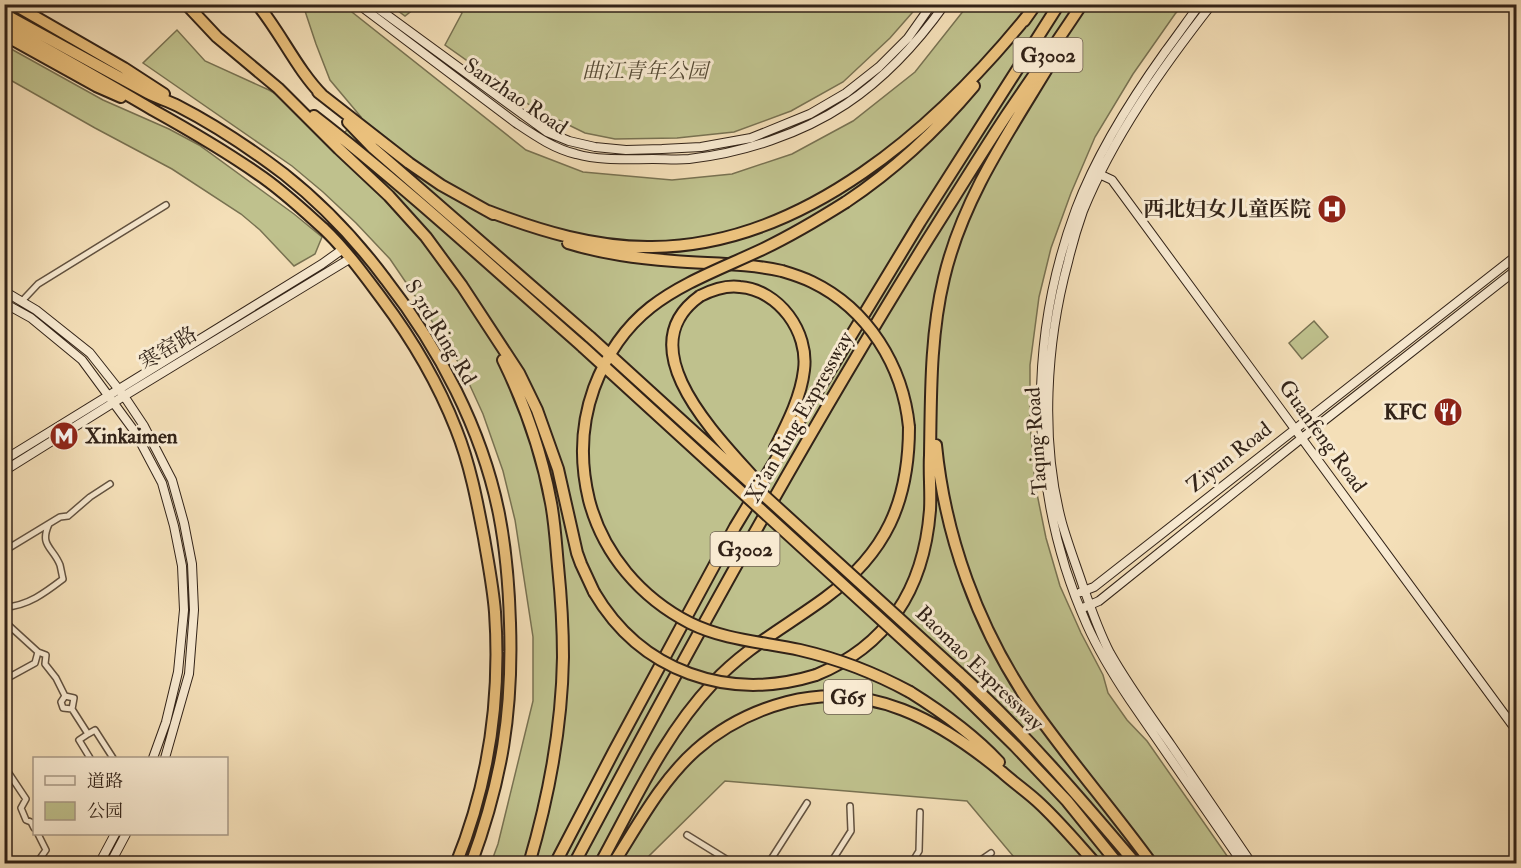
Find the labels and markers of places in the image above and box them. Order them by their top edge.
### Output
hospital icon: 西北妇女儿童医院 [1316,193,1348,225]
place label: 西北妇女儿童医院 [1143,196,1311,223]
restaurant icon: KFC [1432,396,1464,428]
place label: KFC [1384,399,1427,426]
metro station icon: Xinkaimen [48,420,80,452]
place label: Xinkaimen [85,423,178,450]

